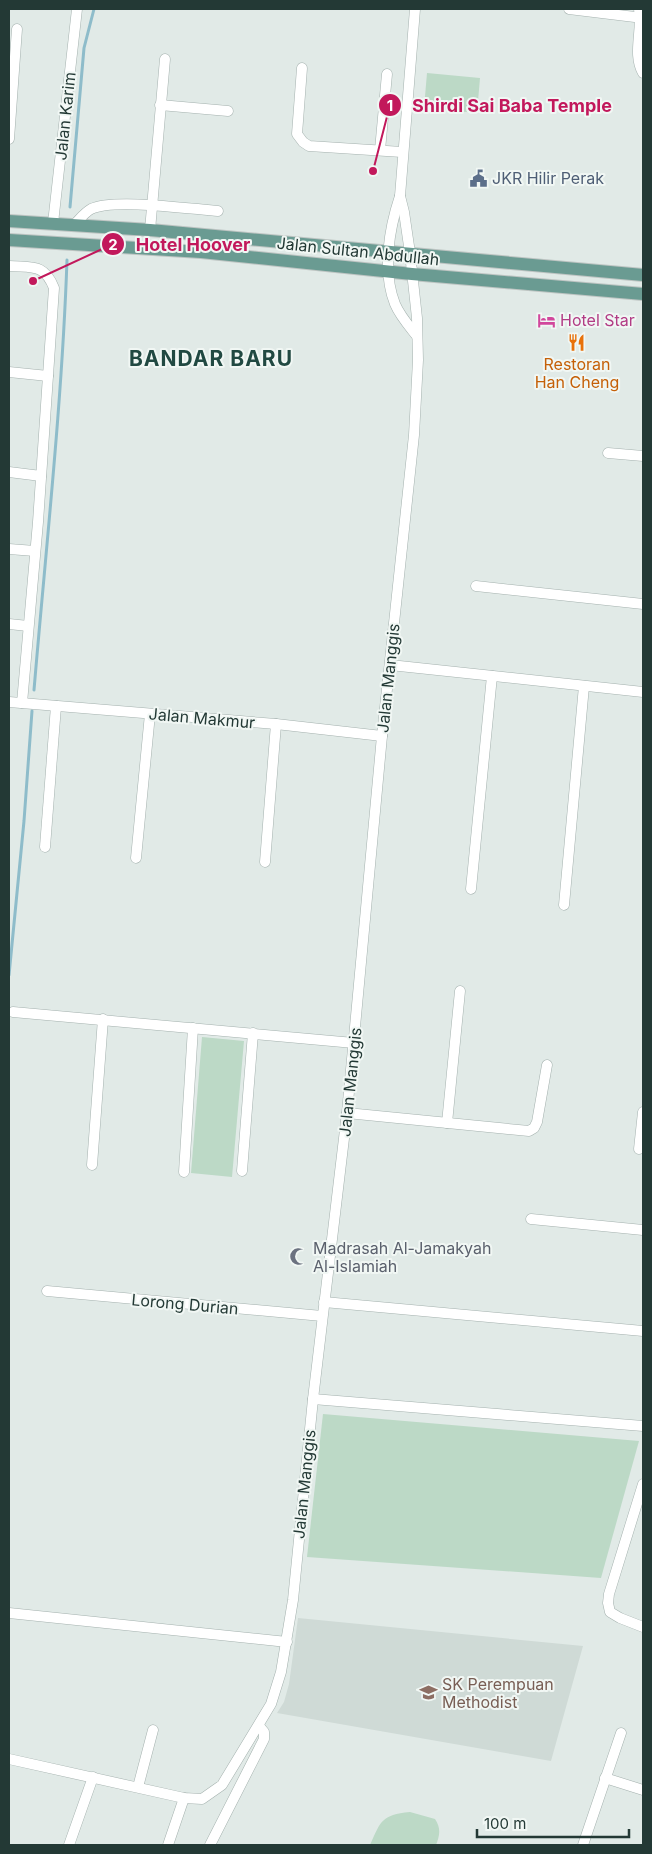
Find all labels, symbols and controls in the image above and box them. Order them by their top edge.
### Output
street label: Jalan Karim [50,71,80,161]
callout: Shirdi Sai Baba Temple [377,89,622,122]
text: Shirdi Sai Baba Temple [412,95,612,116]
text: 1 [387,96,393,115]
public building icon: JKR Hilir Perak [468,168,488,188]
place label: JKR Hilir Perak [492,168,604,188]
callout: Hotel Hoover [101,228,260,261]
street label: Jalan Sultan Abdullah [276,233,440,269]
text: Hotel Hoover [136,234,250,255]
text: 2 [108,235,118,254]
hotel icon: Hotel Star [536,310,556,330]
place label: Hotel Star [560,310,635,330]
restaurant icon: Restoran Han Cheng [567,332,587,352]
district label: BANDAR BARU [129,346,293,371]
place label: Restoran Han Cheng [535,354,619,392]
street label: Jalan Manggis [372,622,404,734]
street label: Jalan Makmur [148,703,256,733]
street label: Jalan Manggis [334,1026,366,1138]
place label: Madrasah Al-Jamakyah Al-Islamiah [313,1238,491,1276]
mosque icon: Madrasah Al-Jamakyah Al-Islamiah [289,1247,309,1267]
street label: Lorong Durian [131,1289,239,1319]
street label: Jalan Manggis [288,1428,320,1540]
place label: SK Perempuan Methodist [442,1674,554,1712]
school or university icon: SK Perempuan Methodist [418,1683,438,1703]
scale bar [477,1806,630,1838]
text: 100 m [484,1814,526,1833]

